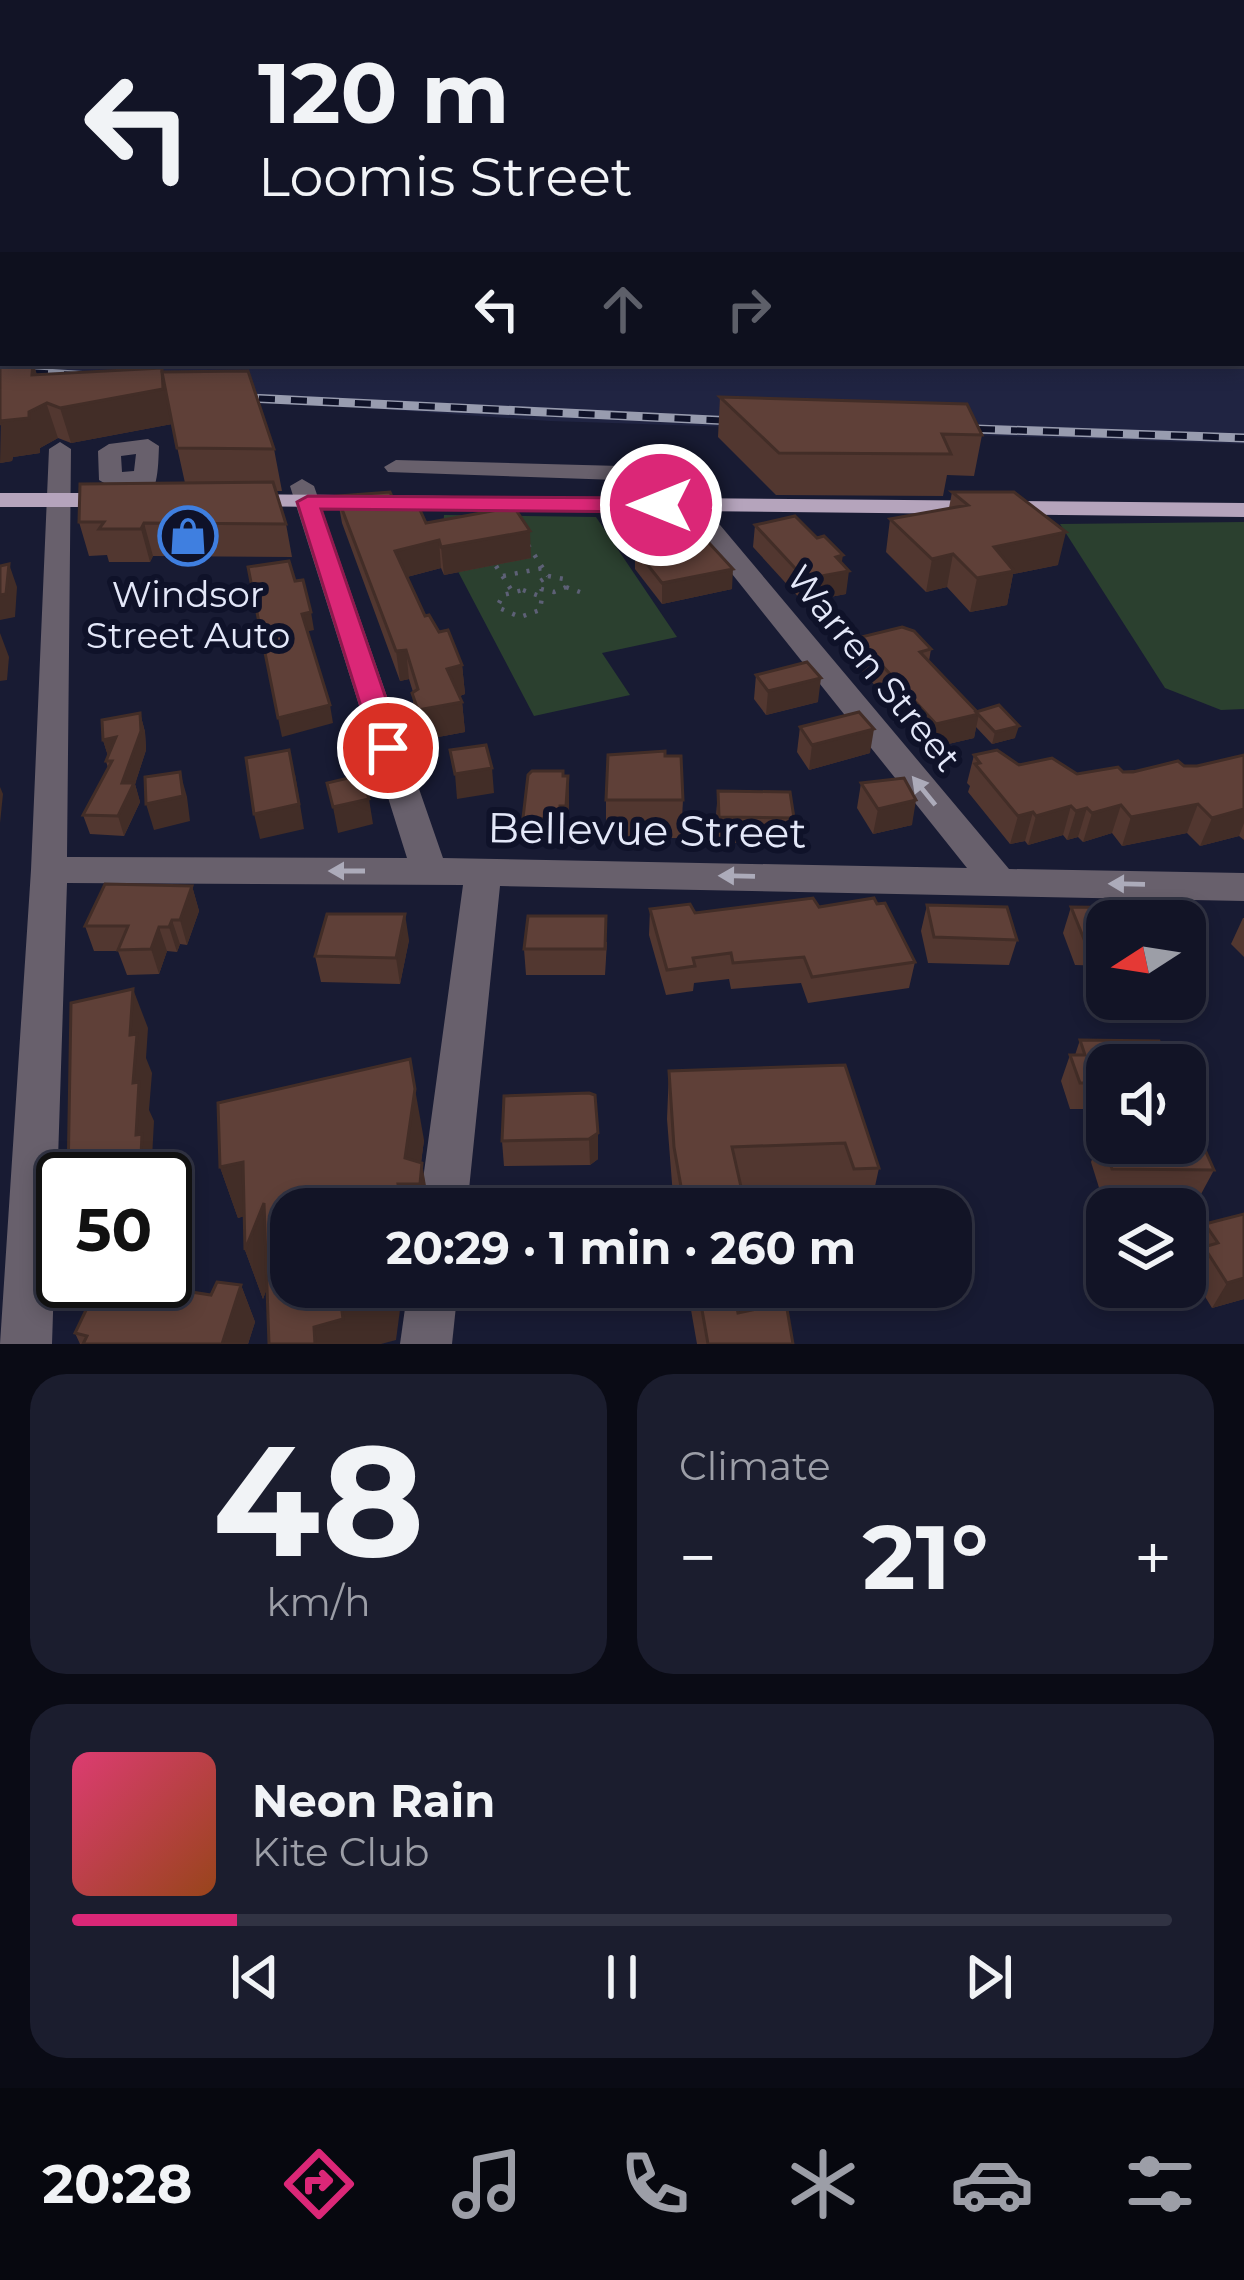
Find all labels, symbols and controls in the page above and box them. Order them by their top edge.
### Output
text: 120 m [258,42,509,144]
icon: left [60,48,216,204]
text: Loomis Street [258,144,633,210]
icon: left [464,276,530,342]
icon: ahead [590,276,656,342]
icon: right [716,276,782,342]
position arrow [598,442,724,568]
shop icon: Windsor Street Auto [157,505,219,567]
street label: Warren Street [778,556,970,780]
place label: Windsor Street Auto [86,572,290,657]
pin [337,697,439,799]
icon: arrive [355,715,421,781]
one-way arrow [912,775,937,806]
street label: Bellevue Street [487,801,807,859]
one-way arrow [327,861,365,881]
one-way arrow [717,867,755,886]
one-way arrow [1107,875,1145,894]
north arrow [1086,900,1206,1020]
map controls [1086,900,1206,1308]
button: sound [1086,1044,1206,1164]
speed limit sign: 50 [36,1152,192,1308]
button: layers [1086,1188,1206,1308]
text: 20:29 · 1 min · 260 m [386,1220,856,1275]
text: 48 [212,1405,425,1595]
text: Climate [679,1442,831,1490]
text: 21° [863,1502,989,1612]
text: − [679,1517,717,1598]
text: + [1134,1517,1172,1598]
text: km/h [266,1578,371,1626]
text: Neon Rain [252,1773,495,1828]
text: Kite Club [252,1828,430,1876]
icon: previous [222,1944,288,2010]
icon: pause [589,1944,655,2010]
icon: next [956,1944,1022,2010]
icon: directions [277,2142,361,2226]
icon: music [445,2142,529,2226]
icon: phone [613,2142,697,2226]
icon: climate [781,2142,865,2226]
icon: car [950,2142,1034,2226]
icon: filters [1118,2142,1202,2226]
text: 20:28 [42,2151,192,2217]

